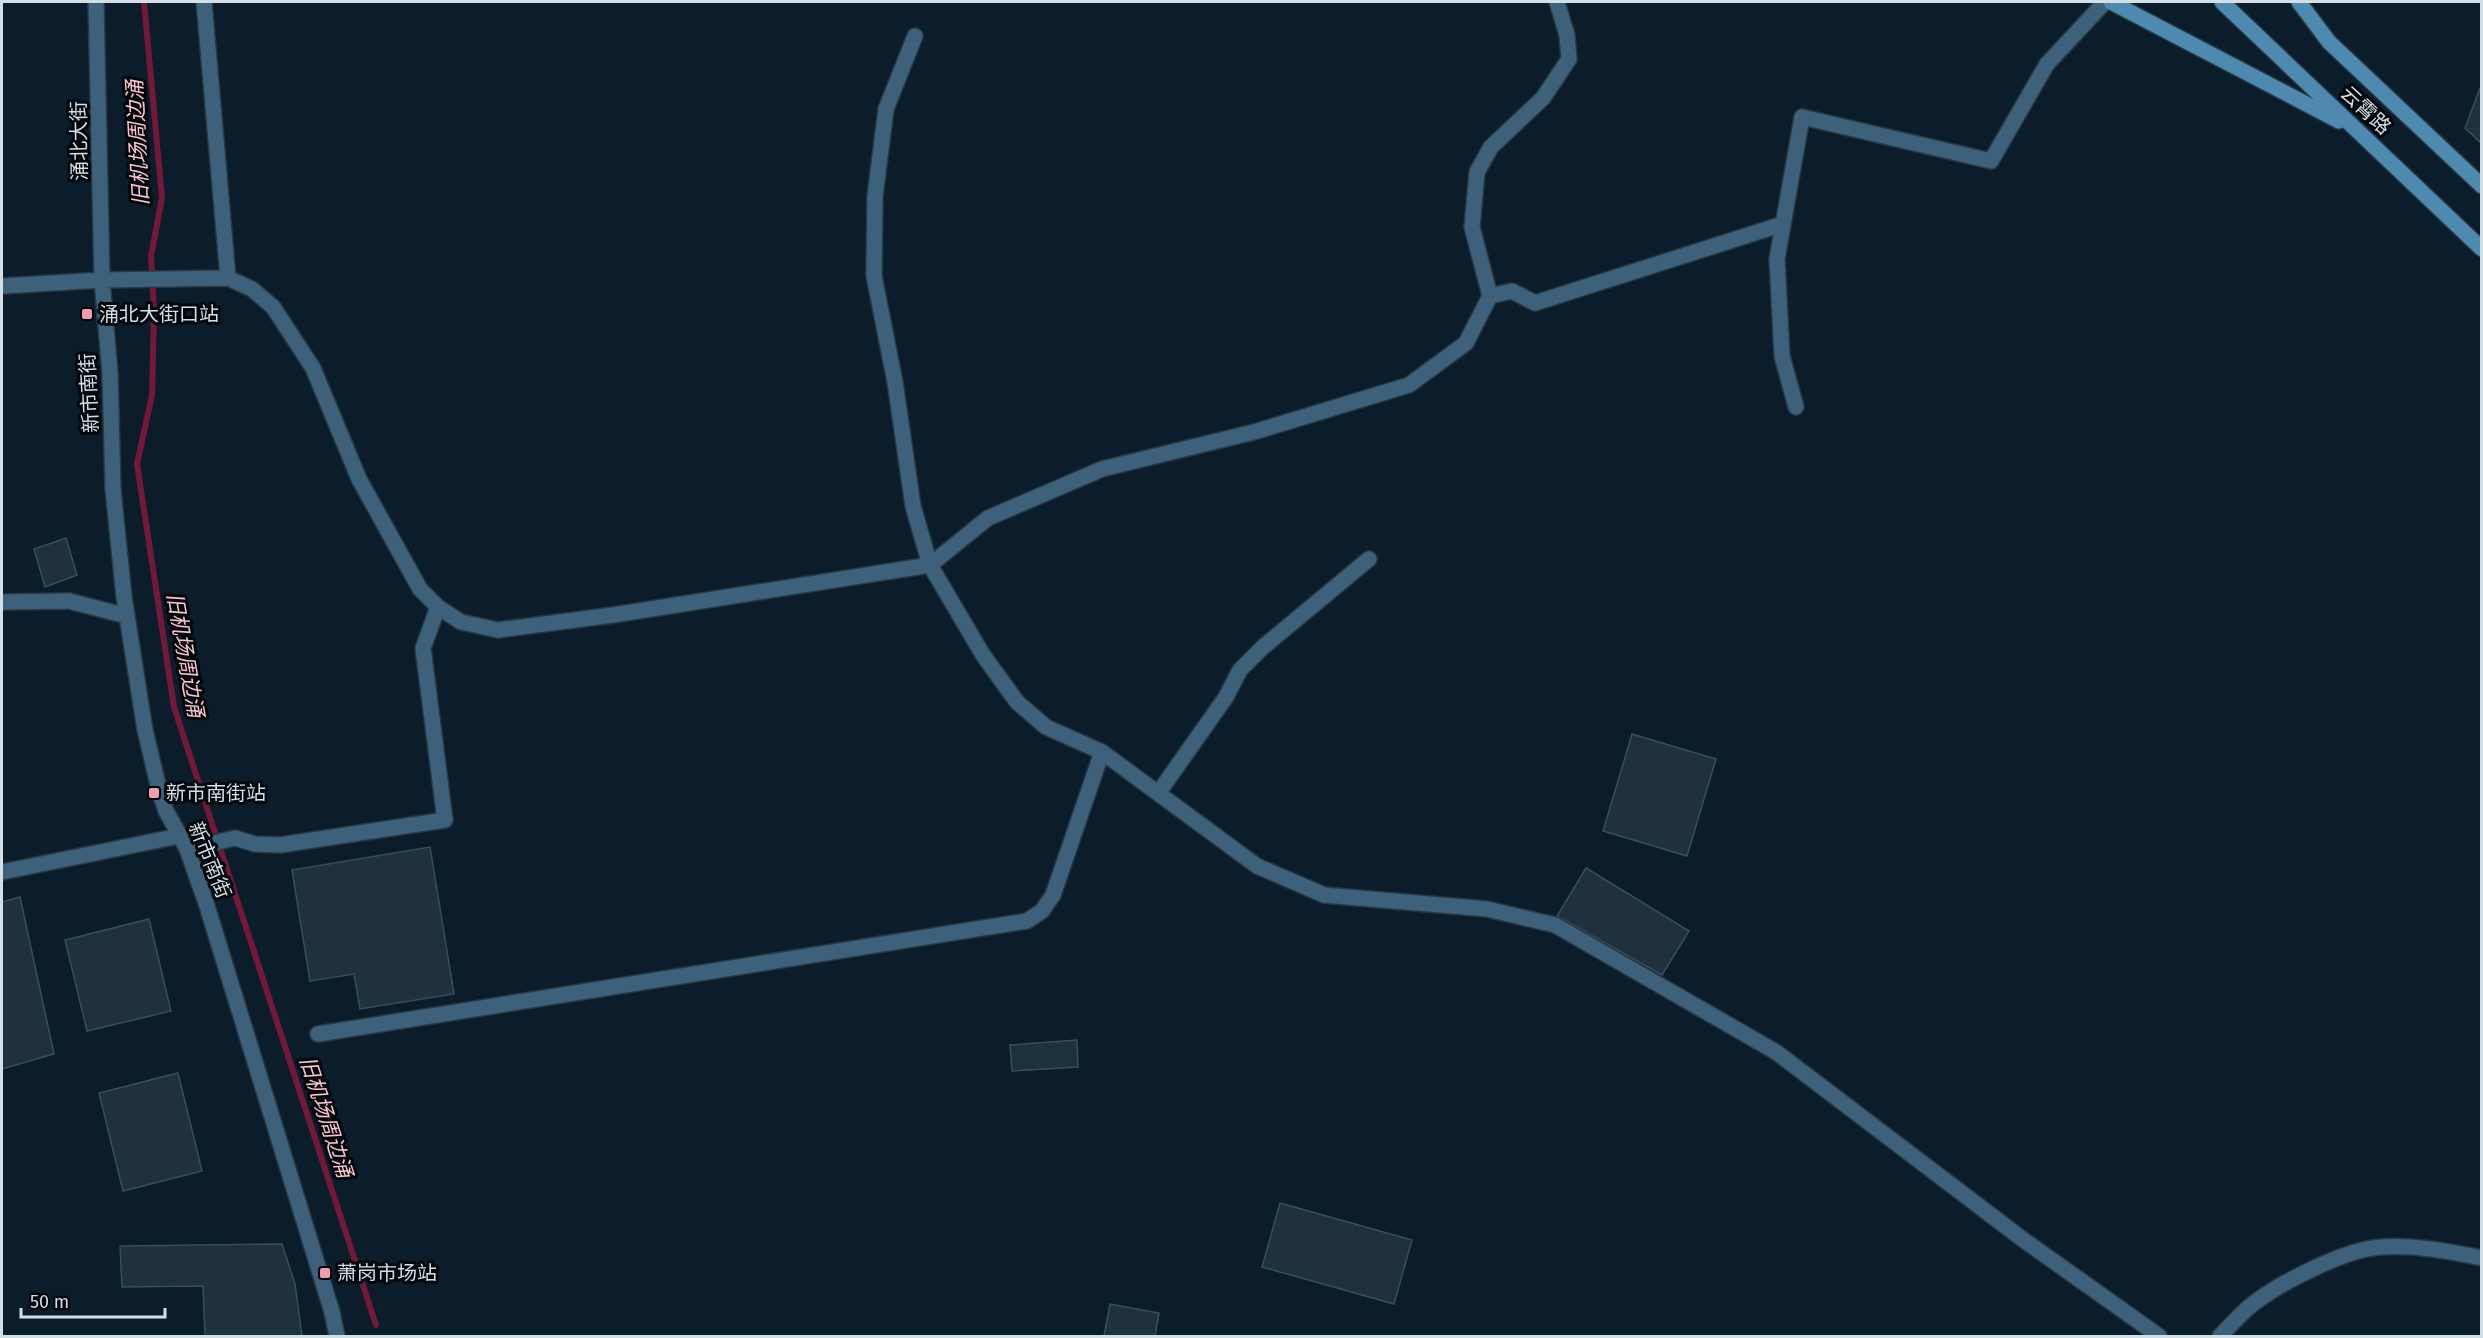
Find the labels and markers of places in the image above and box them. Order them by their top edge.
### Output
place label: 涌北大街口站 [99,302,219,326]
marker: 涌北大街口站 [80,307,94,321]
place label: 新市南街站 [166,781,266,805]
marker: 新市南街站 [147,786,161,800]
place label: 萧岗市场站 [337,1261,437,1285]
marker: 萧岗市场站 [318,1266,332,1280]

